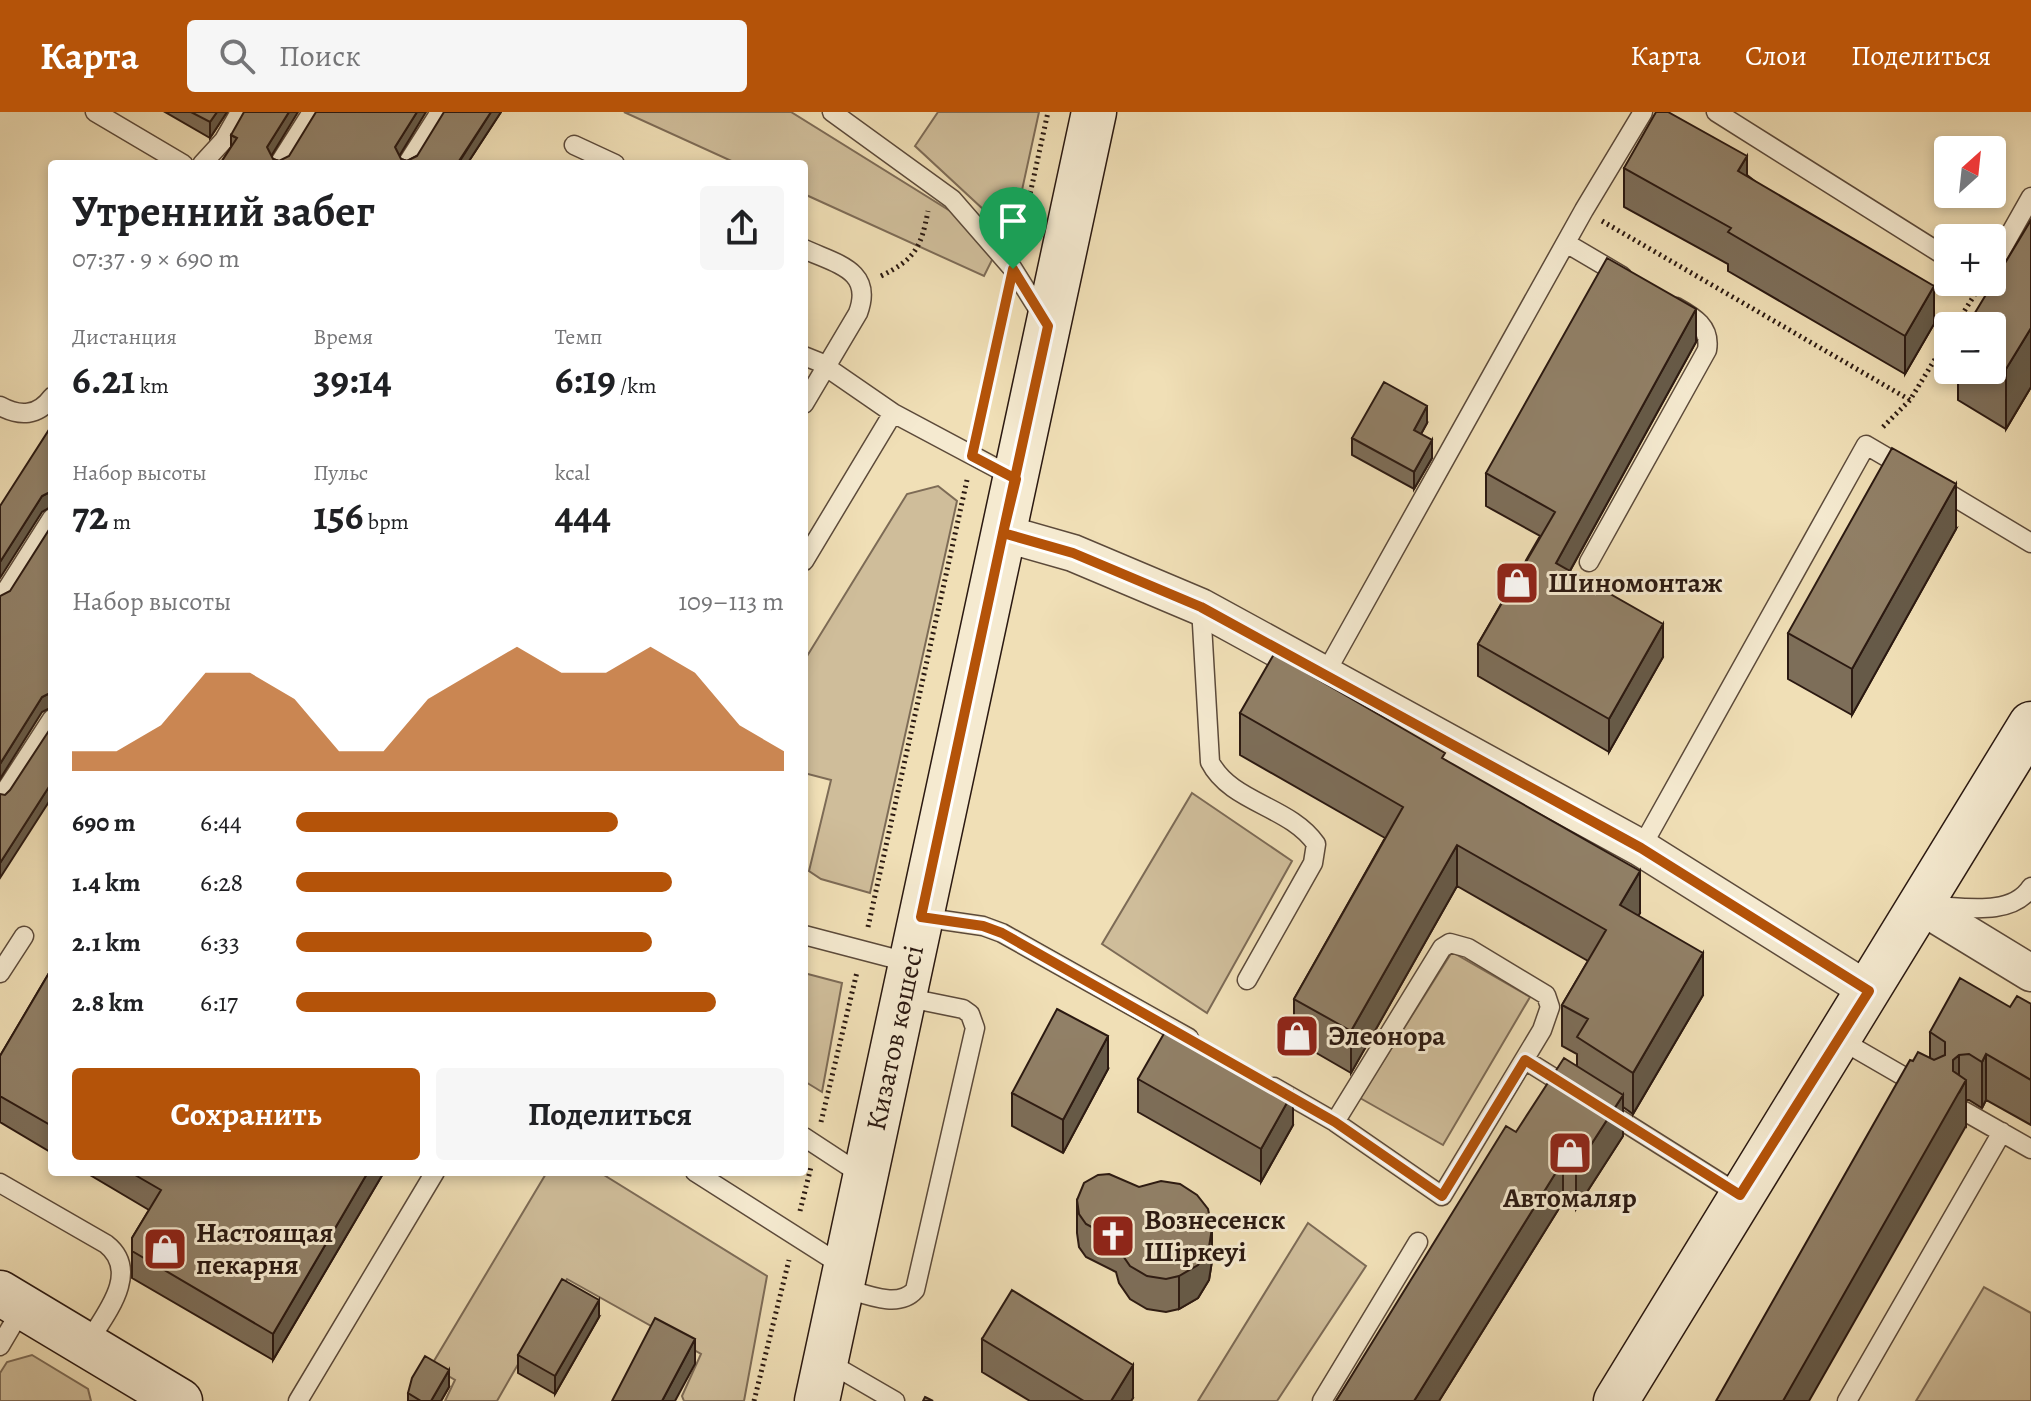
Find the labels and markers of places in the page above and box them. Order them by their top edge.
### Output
pin [979,187,1047,269]
shop icon: Шиномонтаж [1493,559,1541,607]
place label: Шиномонтаж [1548,564,1723,602]
shop icon: Элеонора [1273,1012,1321,1060]
place label: Элеонора [1328,1017,1446,1055]
shop icon: Автомаляр [1546,1129,1594,1177]
place label: Автомаляр [1502,1179,1637,1217]
place label: Вознесенск Шіркеуі [1144,1201,1286,1271]
church icon: Вознесенск Шіркеуі [1089,1212,1137,1260]
place label: Настоящая пекарня [196,1214,333,1284]
shop icon: Настоящая пекарня [141,1225,189,1273]

